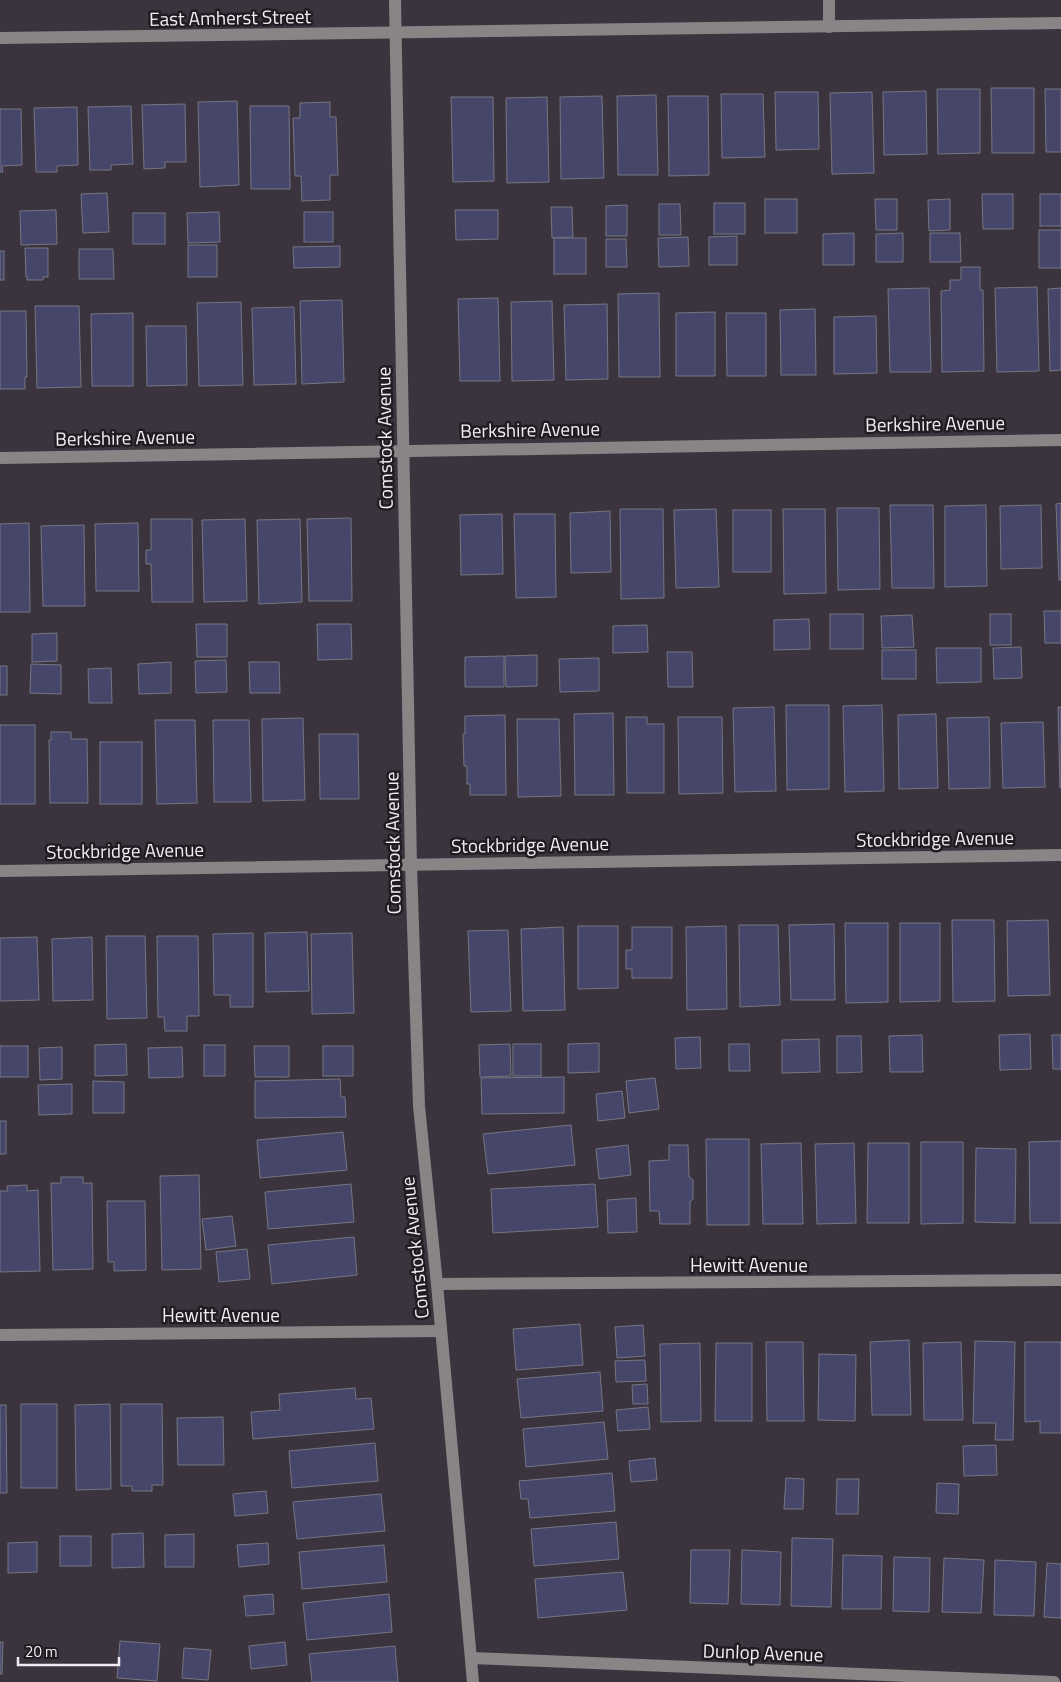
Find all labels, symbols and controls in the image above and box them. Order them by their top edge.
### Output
street label: East Amherst Street [149,1,312,33]
street label: Comstock Avenue [368,366,400,510]
street label: Berkshire Avenue [865,407,1005,439]
street label: Berkshire Avenue [460,413,600,445]
street label: Berkshire Avenue [55,421,195,453]
street label: Comstock Avenue [376,771,408,915]
street label: Stockbridge Avenue [856,822,1014,854]
street label: Stockbridge Avenue [451,828,609,860]
street label: Stockbridge Avenue [46,834,204,866]
street label: Comstock Avenue [392,1176,436,1320]
street label: Hewitt Avenue [690,1250,808,1279]
street label: Hewitt Avenue [162,1300,280,1329]
scale bar [18,1634,119,1666]
street label: Dunlop Avenue [702,1635,824,1669]
text: 20 m [25,1640,58,1663]

